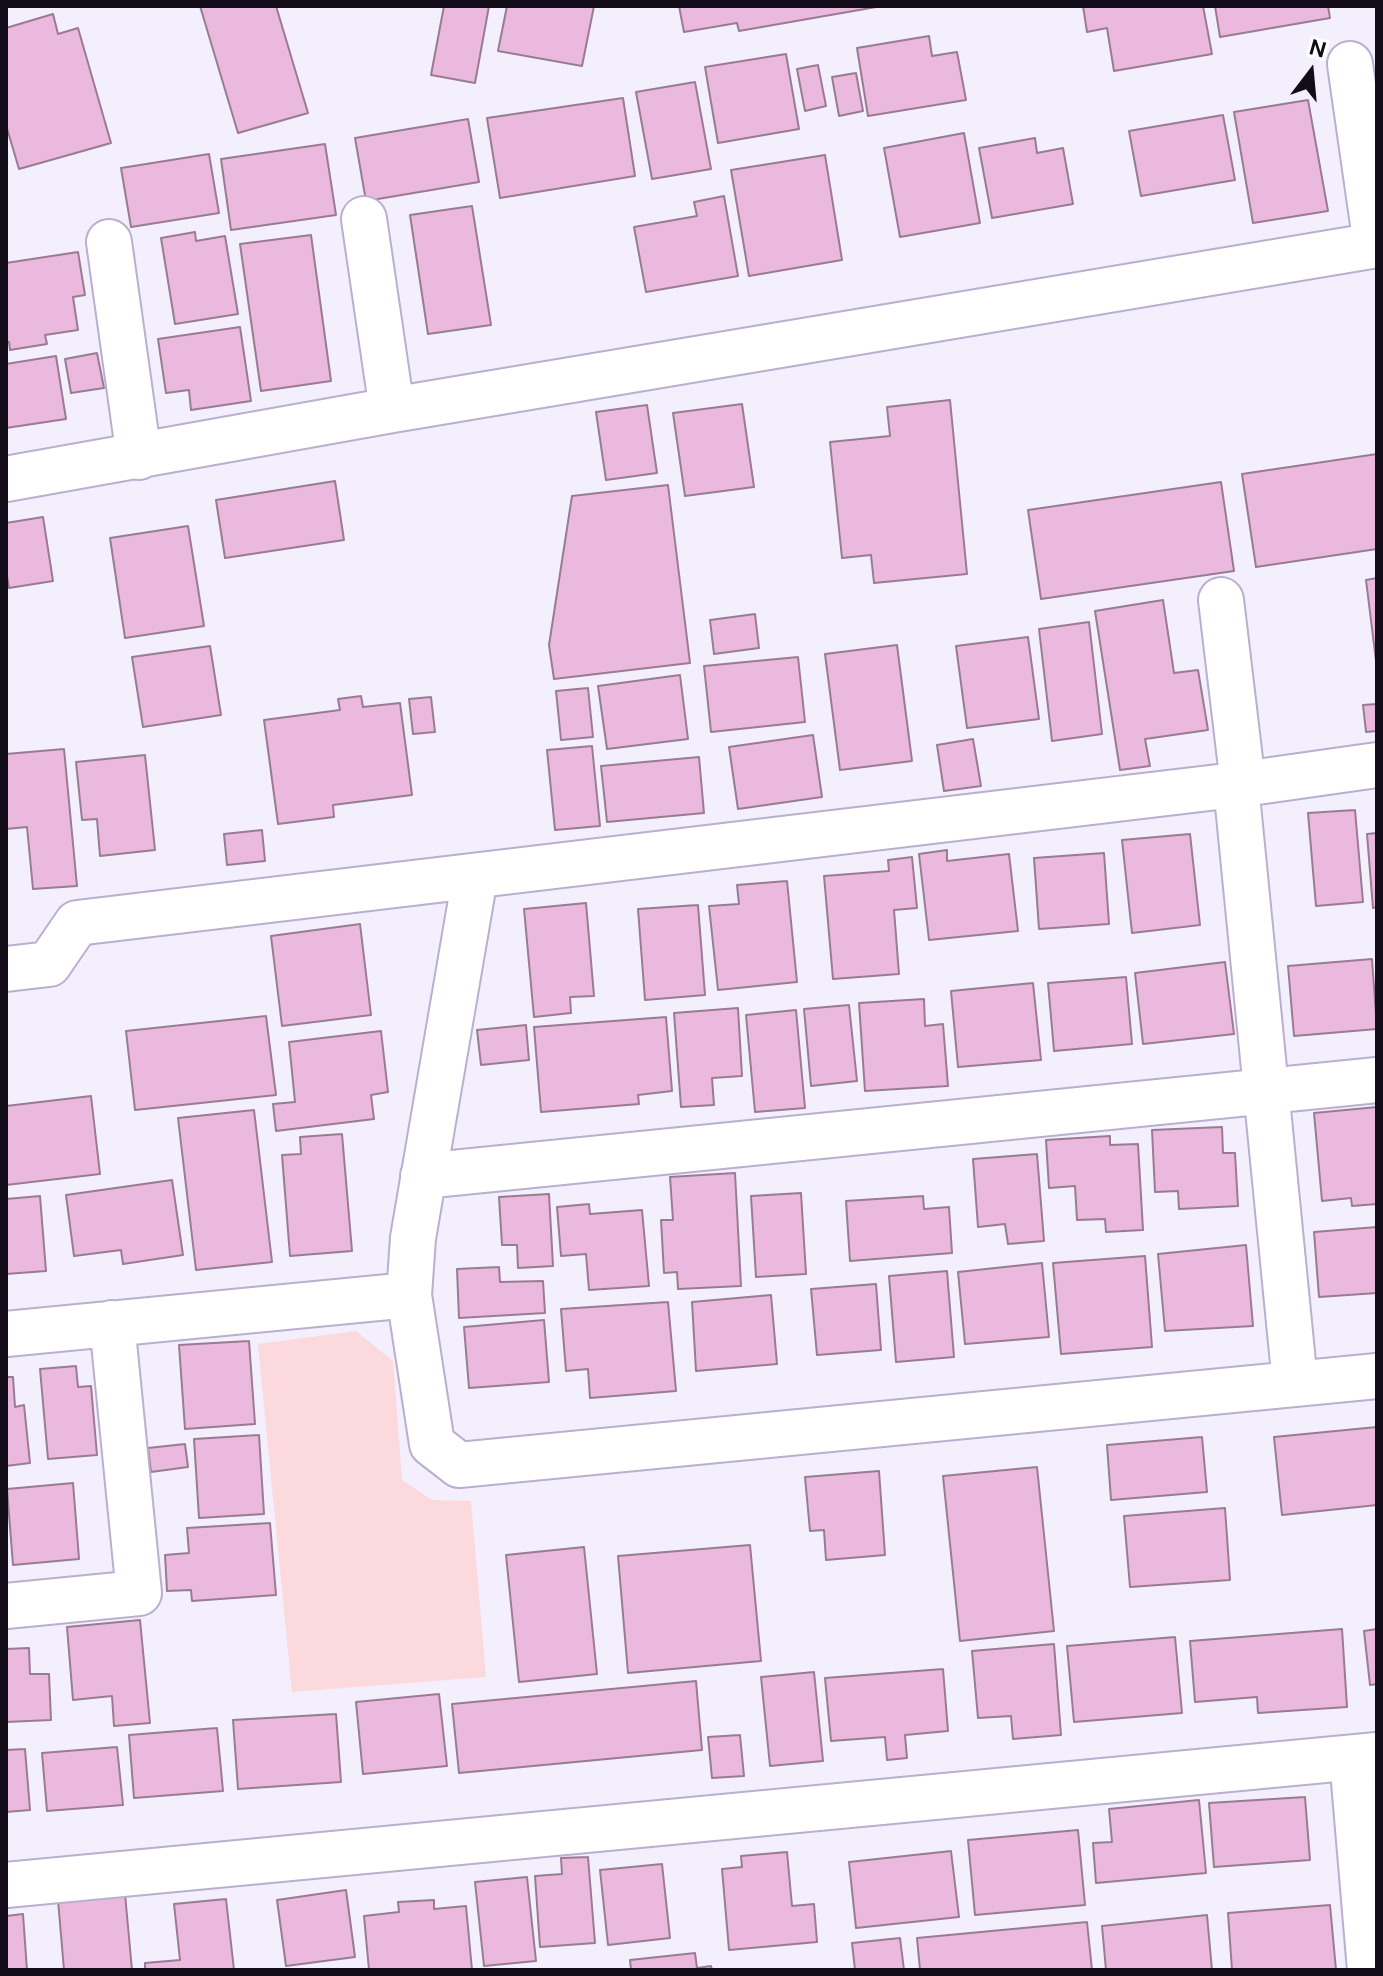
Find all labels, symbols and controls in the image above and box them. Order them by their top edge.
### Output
north arrow [1271,32,1351,112]
text: N [1306,32,1329,65]

